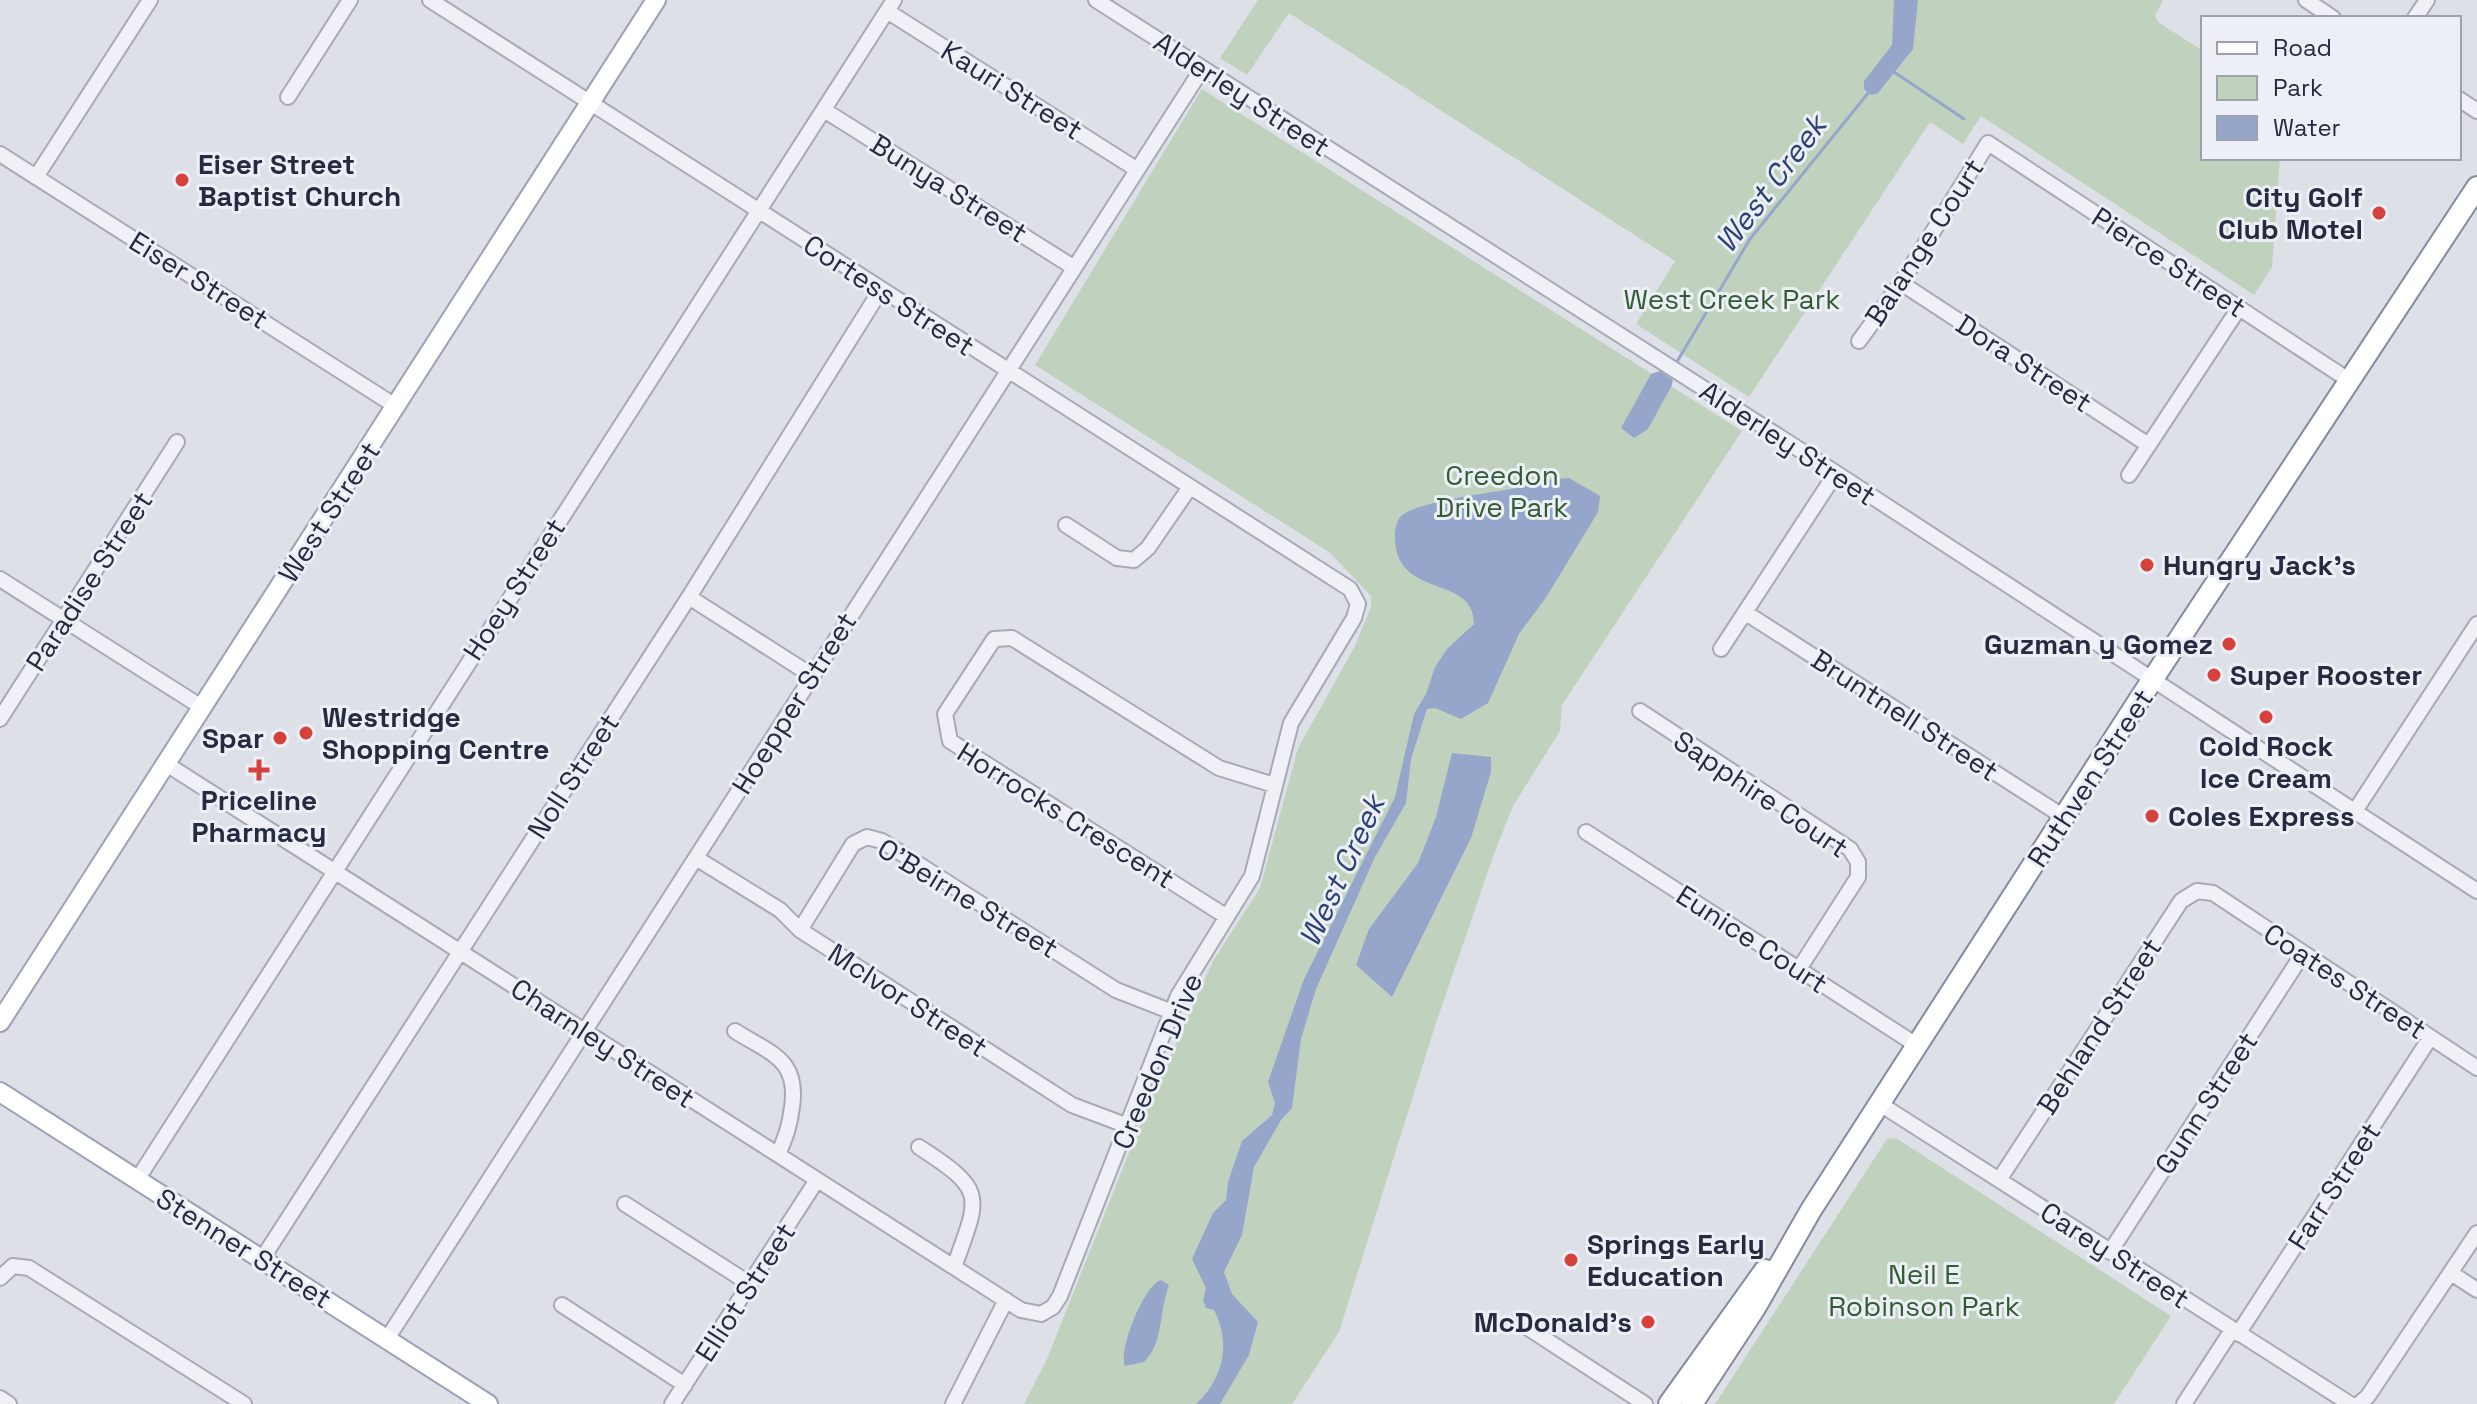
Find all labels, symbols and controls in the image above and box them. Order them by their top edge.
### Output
legend [2201,16,2461,160]
street label: Alderley Street [1147,24,1337,164]
street label: Kauri Street [935,32,1089,148]
text: Road [2273,32,2332,63]
text: Park [2273,72,2323,103]
water label: West Creek [1706,105,1837,260]
text: Water [2273,112,2341,143]
street label: Bunya Street [864,125,1034,251]
place label: Eiser Street Baptist Church [198,146,401,214]
street label: Balange Court [1857,152,1991,332]
marker: Eiser Street Baptist Church [173,171,191,189]
place label: City Golf Club Motel [2218,179,2363,247]
street label: Pierce Street [2085,199,2253,325]
marker: City Golf Club Motel [2370,204,2388,222]
street label: Eiser Street [123,223,275,337]
street label: Cortess Street [797,226,981,364]
park label: West Creek Park [1624,281,1840,317]
street label: Dora Street [1949,306,2099,420]
street label: Alderley Street [1693,373,1883,513]
street label: West Street [270,435,388,589]
park label: Creedon Drive Park [1436,457,1568,525]
street label: Paradise Street [17,484,161,678]
street label: Hoey Street [455,511,573,667]
place label: Hungry Jack's [2163,547,2356,583]
marker: Hungry Jack's [2138,556,2156,574]
street label: Hoepper Street [724,605,864,801]
place label: Guzman y Gomez [1984,626,2213,662]
marker: Guzman y Gomez [2220,635,2238,653]
street label: Bruntnell Street [1805,641,2005,789]
place label: Super Rooster [2230,657,2422,693]
marker: Super Rooster [2205,666,2223,684]
street label: Ruthven Street [2019,682,2161,874]
place label: Westridge Shopping Centre [322,699,549,767]
street label: Noll Street [519,706,627,846]
marker: Cold Rock Ice Cream [2257,708,2275,726]
place label: Spar [202,720,264,756]
street label: Sapphire Court [1667,722,1855,866]
marker: Westridge Shopping Centre [297,724,315,742]
place label: Cold Rock Ice Cream [2199,728,2334,796]
marker: Spar [271,729,289,747]
street label: Horrocks Crescent [951,734,1181,896]
marker: Priceline Pharmacy [250,761,268,779]
place label: Priceline Pharmacy [192,782,326,850]
water label: West Creek [1290,786,1395,953]
place label: Coles Express [2168,798,2355,834]
marker: Coles Express [2143,807,2161,825]
street label: O'Beirne Street [871,830,1065,966]
street label: Eunice Court [1670,877,1834,1001]
street label: Coates Street [2257,915,2433,1047]
street label: Behland Street [2029,931,2169,1121]
street label: McIvor Street [821,935,995,1065]
street label: Creedon Drive [1104,967,1210,1155]
street label: Charnley Street [504,970,702,1116]
street label: Gunn Street [2147,1025,2265,1181]
street label: Farr Street [2279,1115,2389,1257]
street label: Stenner Street [150,1180,338,1316]
street label: Carey Street [2034,1193,2196,1317]
street label: Elliot Street [687,1216,803,1368]
place label: Springs Early Education [1587,1226,1765,1294]
marker: Springs Early Education [1562,1251,1580,1269]
park label: Neil E Robinson Park [1828,1256,2020,1324]
place label: McDonald's [1474,1304,1632,1340]
marker: McDonald's [1639,1313,1657,1331]

